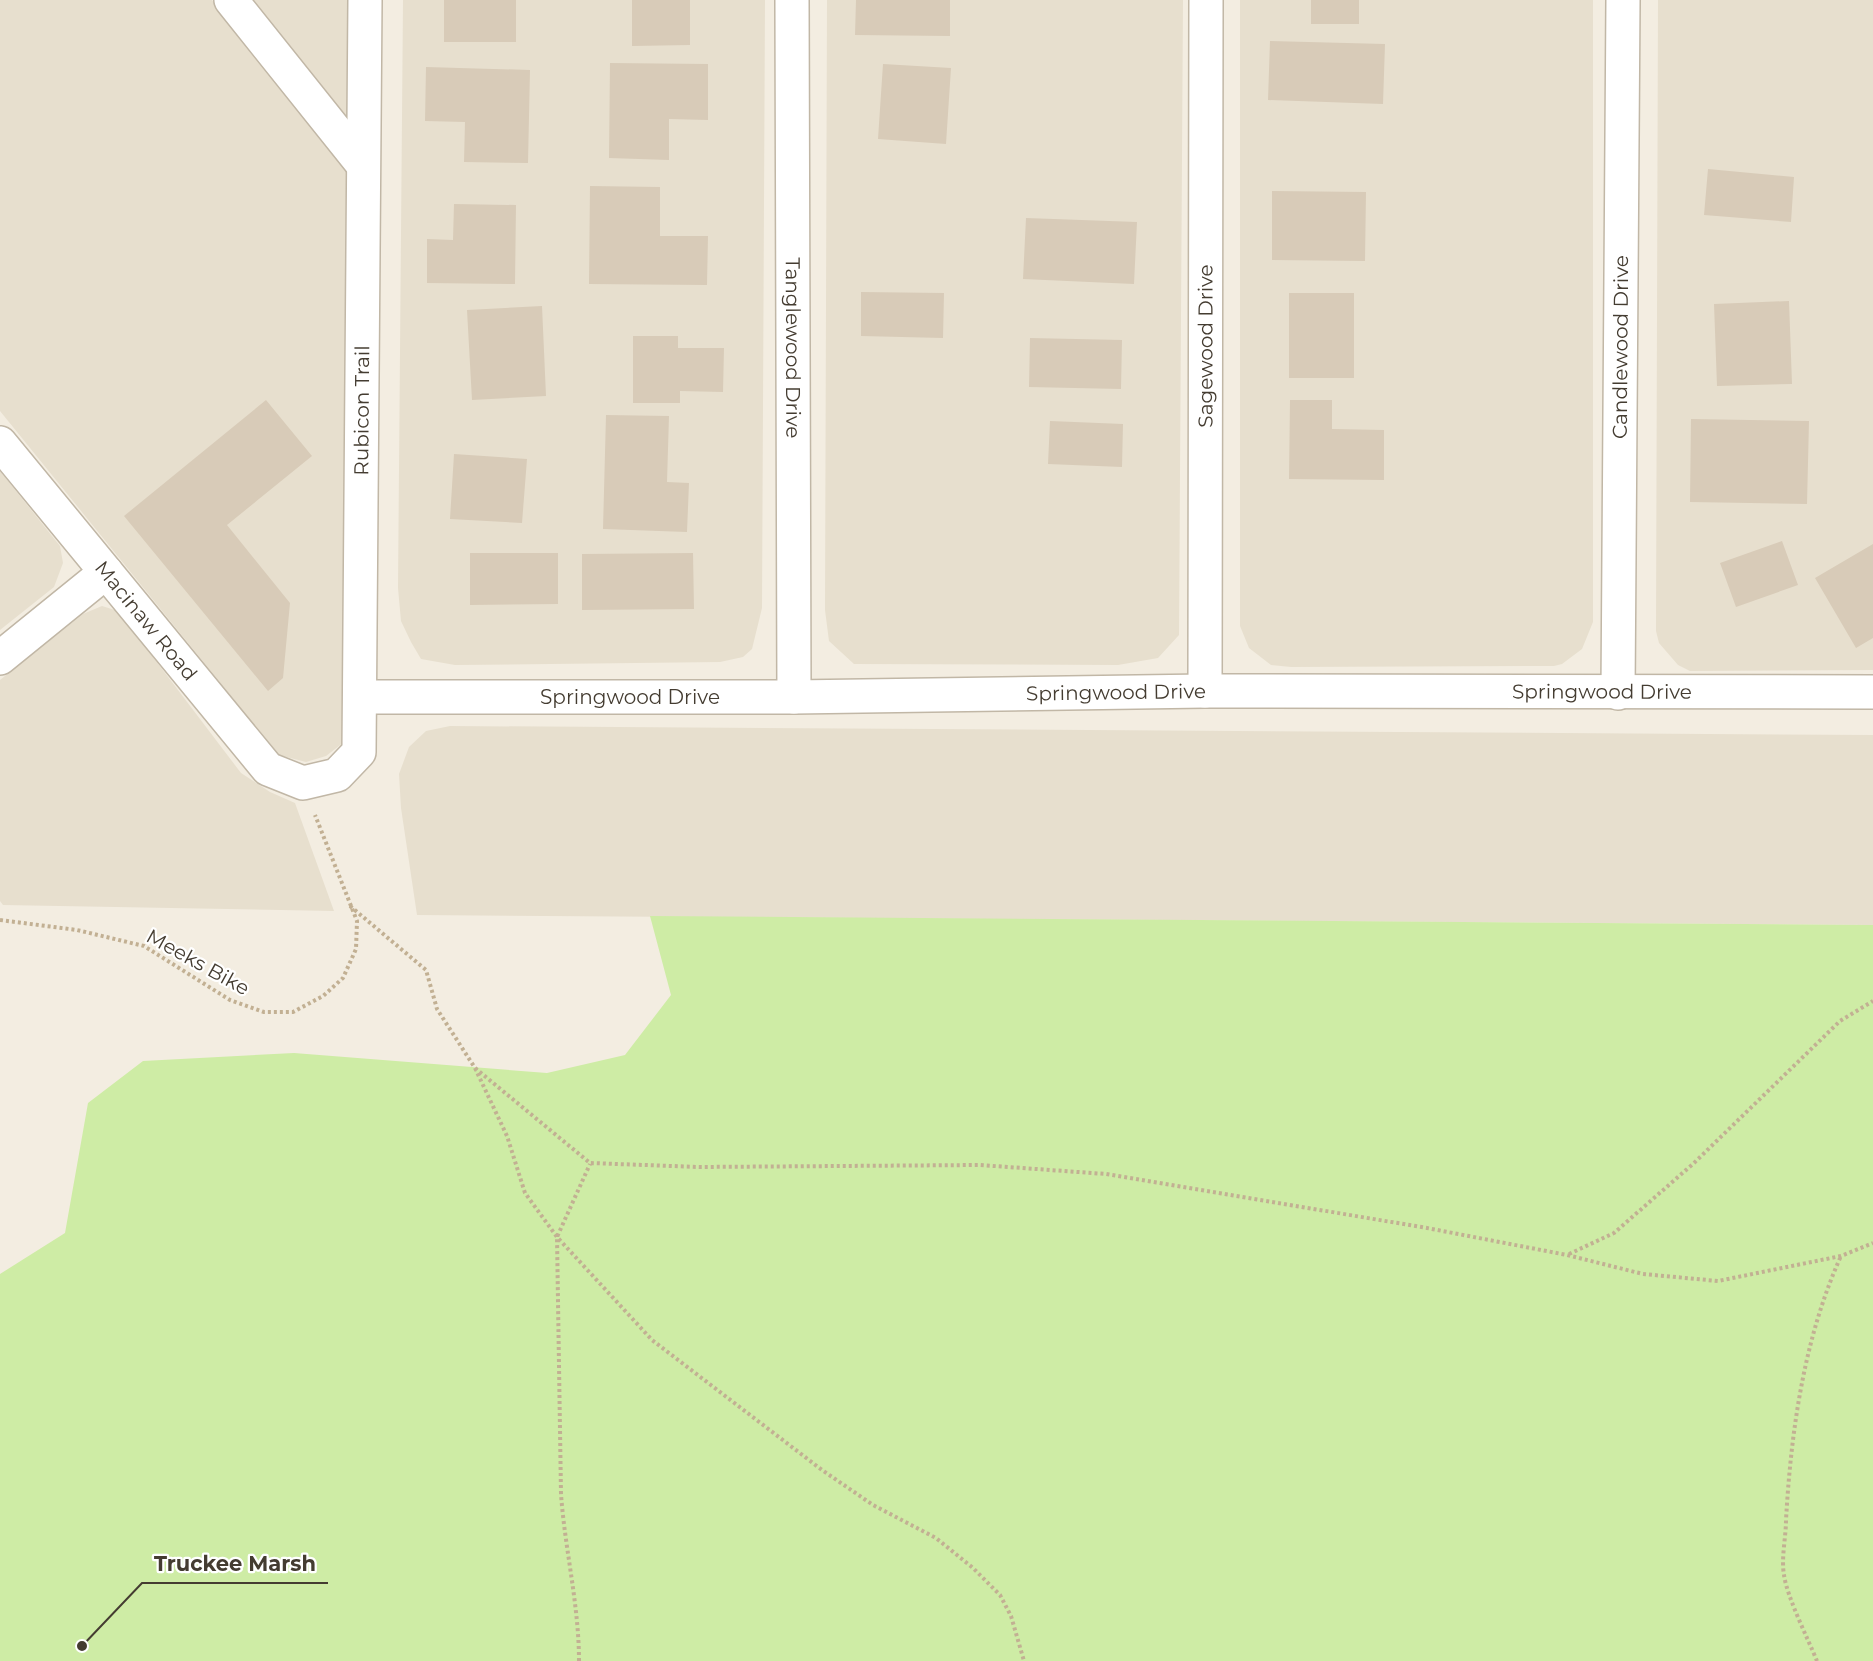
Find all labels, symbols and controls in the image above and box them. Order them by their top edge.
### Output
street label: Candlewood Drive [1608,255,1633,439]
street label: Tanglewood Drive [781,258,805,438]
street label: Sagewood Drive [1193,264,1218,428]
street label: Rubicon Trail [349,345,374,476]
street label: Macinaw Road [90,556,202,685]
street label: Springwood Drive [1026,679,1206,706]
street label: Springwood Drive [1512,679,1692,704]
street label: Springwood Drive [540,685,720,709]
street label: Meeks Bike [142,924,254,1000]
callout: Truckee Marsh [142,1544,328,1583]
text: Truckee Marsh [154,1551,316,1576]

